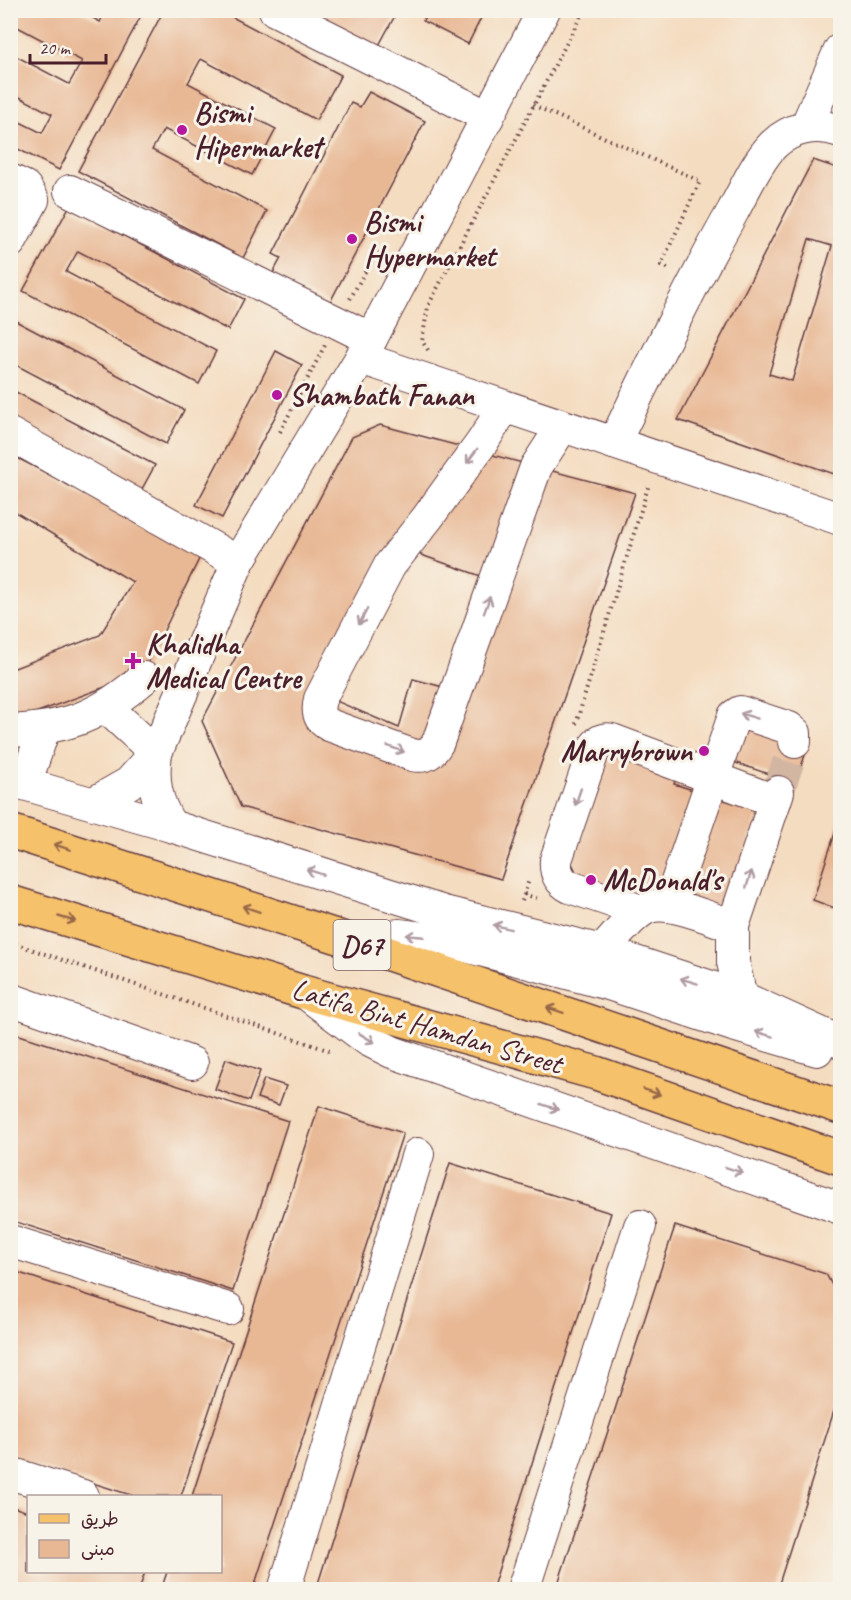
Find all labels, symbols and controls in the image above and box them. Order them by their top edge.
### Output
scale bar [30,27,106,65]
text: 20 m [39,37,72,59]
place label: Bismi Hipermarket [194,94,326,166]
marker: Bismi Hipermarket [175,123,189,137]
place label: Bismi Hypermarket [364,203,498,275]
marker: Bismi Hypermarket [345,232,359,246]
place label: Shambath Fanan [289,376,475,414]
marker: Shambath Fanan [270,388,284,402]
one-way arrow [466,447,478,463]
one-way arrow [482,596,493,615]
one-way arrow [357,607,368,625]
place label: Khalidha Medical Centre [146,625,303,697]
marker: Khalidha Medical Centre [124,652,142,670]
one-way arrow [740,709,759,720]
place label: Marrybrown [561,732,693,770]
marker: Marrybrown [697,744,711,758]
one-way arrow [386,745,405,756]
one-way arrow [571,787,582,806]
one-way arrow [53,841,71,852]
place label: McDonald's [603,861,725,899]
one-way arrow [306,866,325,877]
one-way arrow [744,869,755,888]
marker: McDonald's [584,873,598,887]
one-way arrow [242,903,261,914]
one-way arrow [57,913,76,925]
road number: D67 [334,920,391,970]
one-way arrow [493,920,512,932]
one-way arrow [406,930,426,941]
street label: Latifa Bint Hamdan Street [288,969,569,1084]
one-way arrow [680,974,699,985]
one-way arrow [547,1004,565,1015]
one-way arrow [755,1028,774,1039]
one-way arrow [358,1033,375,1045]
one-way arrow [642,1088,661,1099]
one-way arrow [540,1102,558,1113]
one-way arrow [724,1166,743,1177]
legend [27,1495,222,1573]
text: طريق [81,1508,119,1530]
text: مبنى [81,1538,115,1560]

